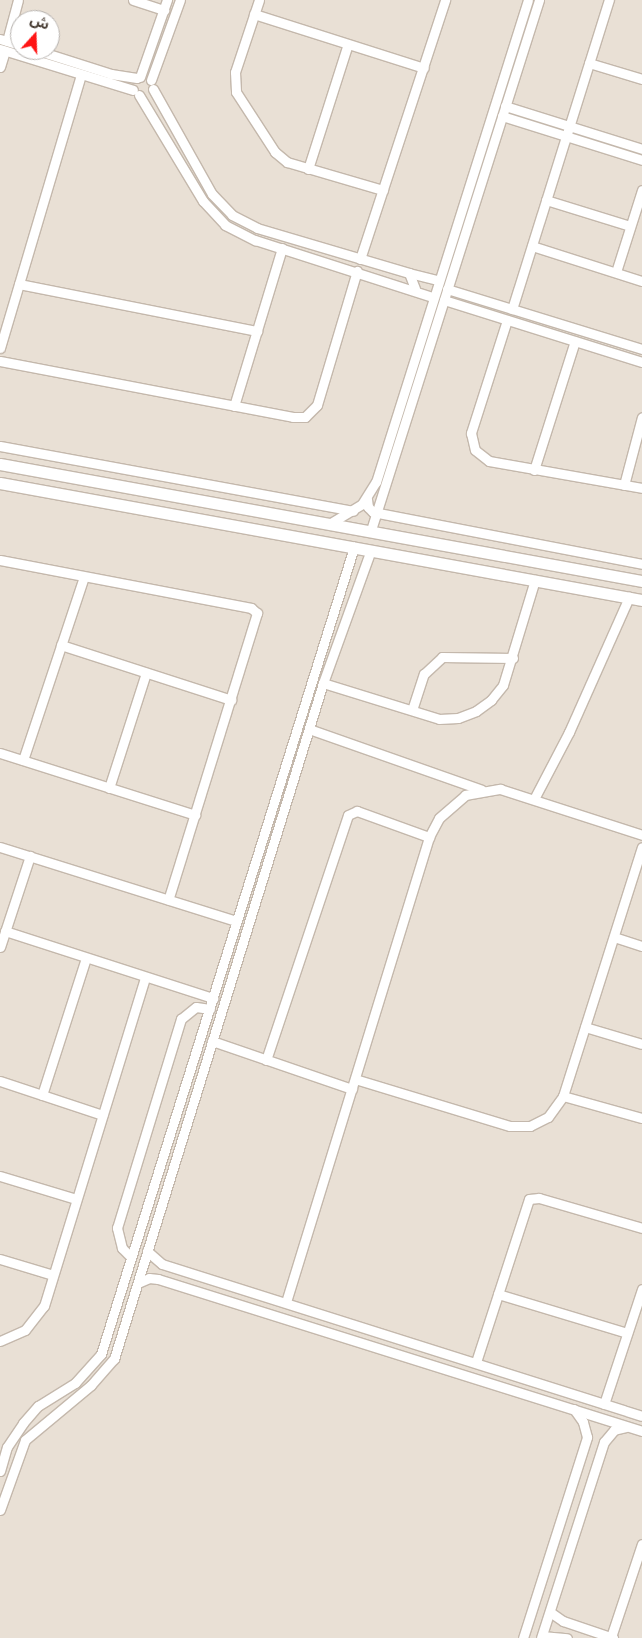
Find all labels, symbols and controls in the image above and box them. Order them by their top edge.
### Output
text: ش [28,9,52,34]
north arrow [10,10,60,60]

